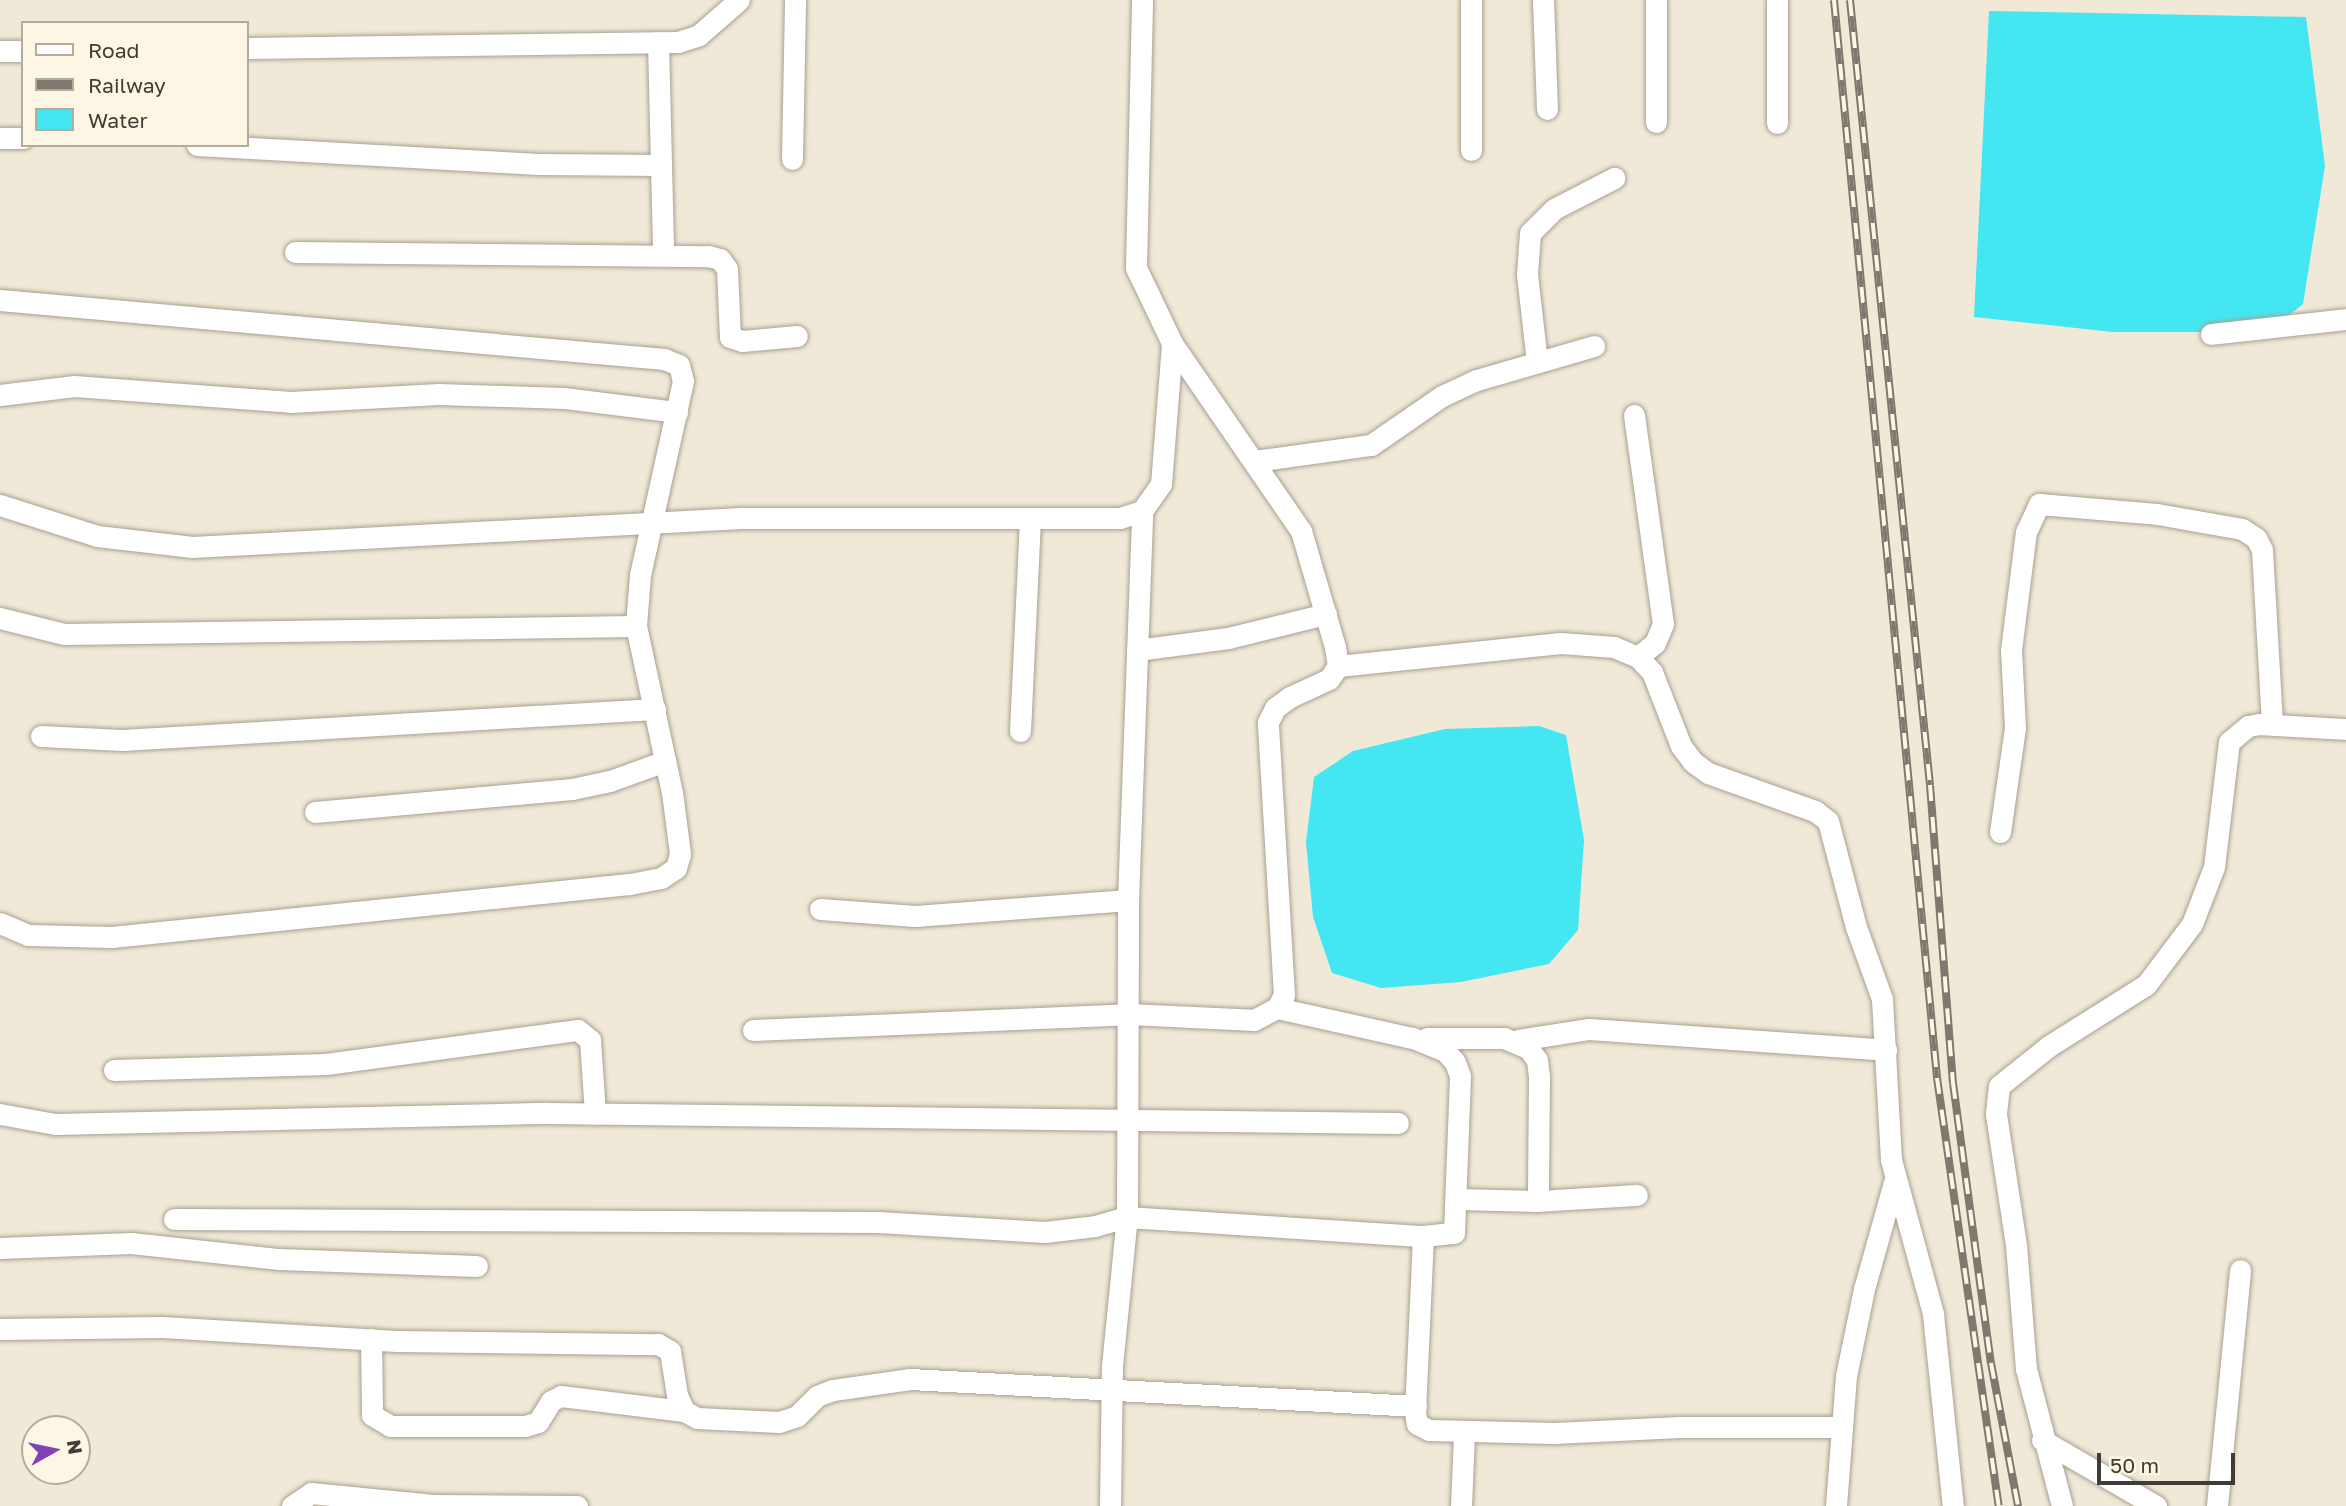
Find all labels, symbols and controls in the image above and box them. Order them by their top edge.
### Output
legend [21,21,248,147]
text: Road [88,37,139,63]
text: Railway [88,72,166,98]
text: Water [88,107,148,133]
north arrow [21,1415,91,1485]
text: N [63,1438,88,1456]
scale bar [2101,1440,2239,1484]
text: 50 m [2110,1452,2159,1478]

